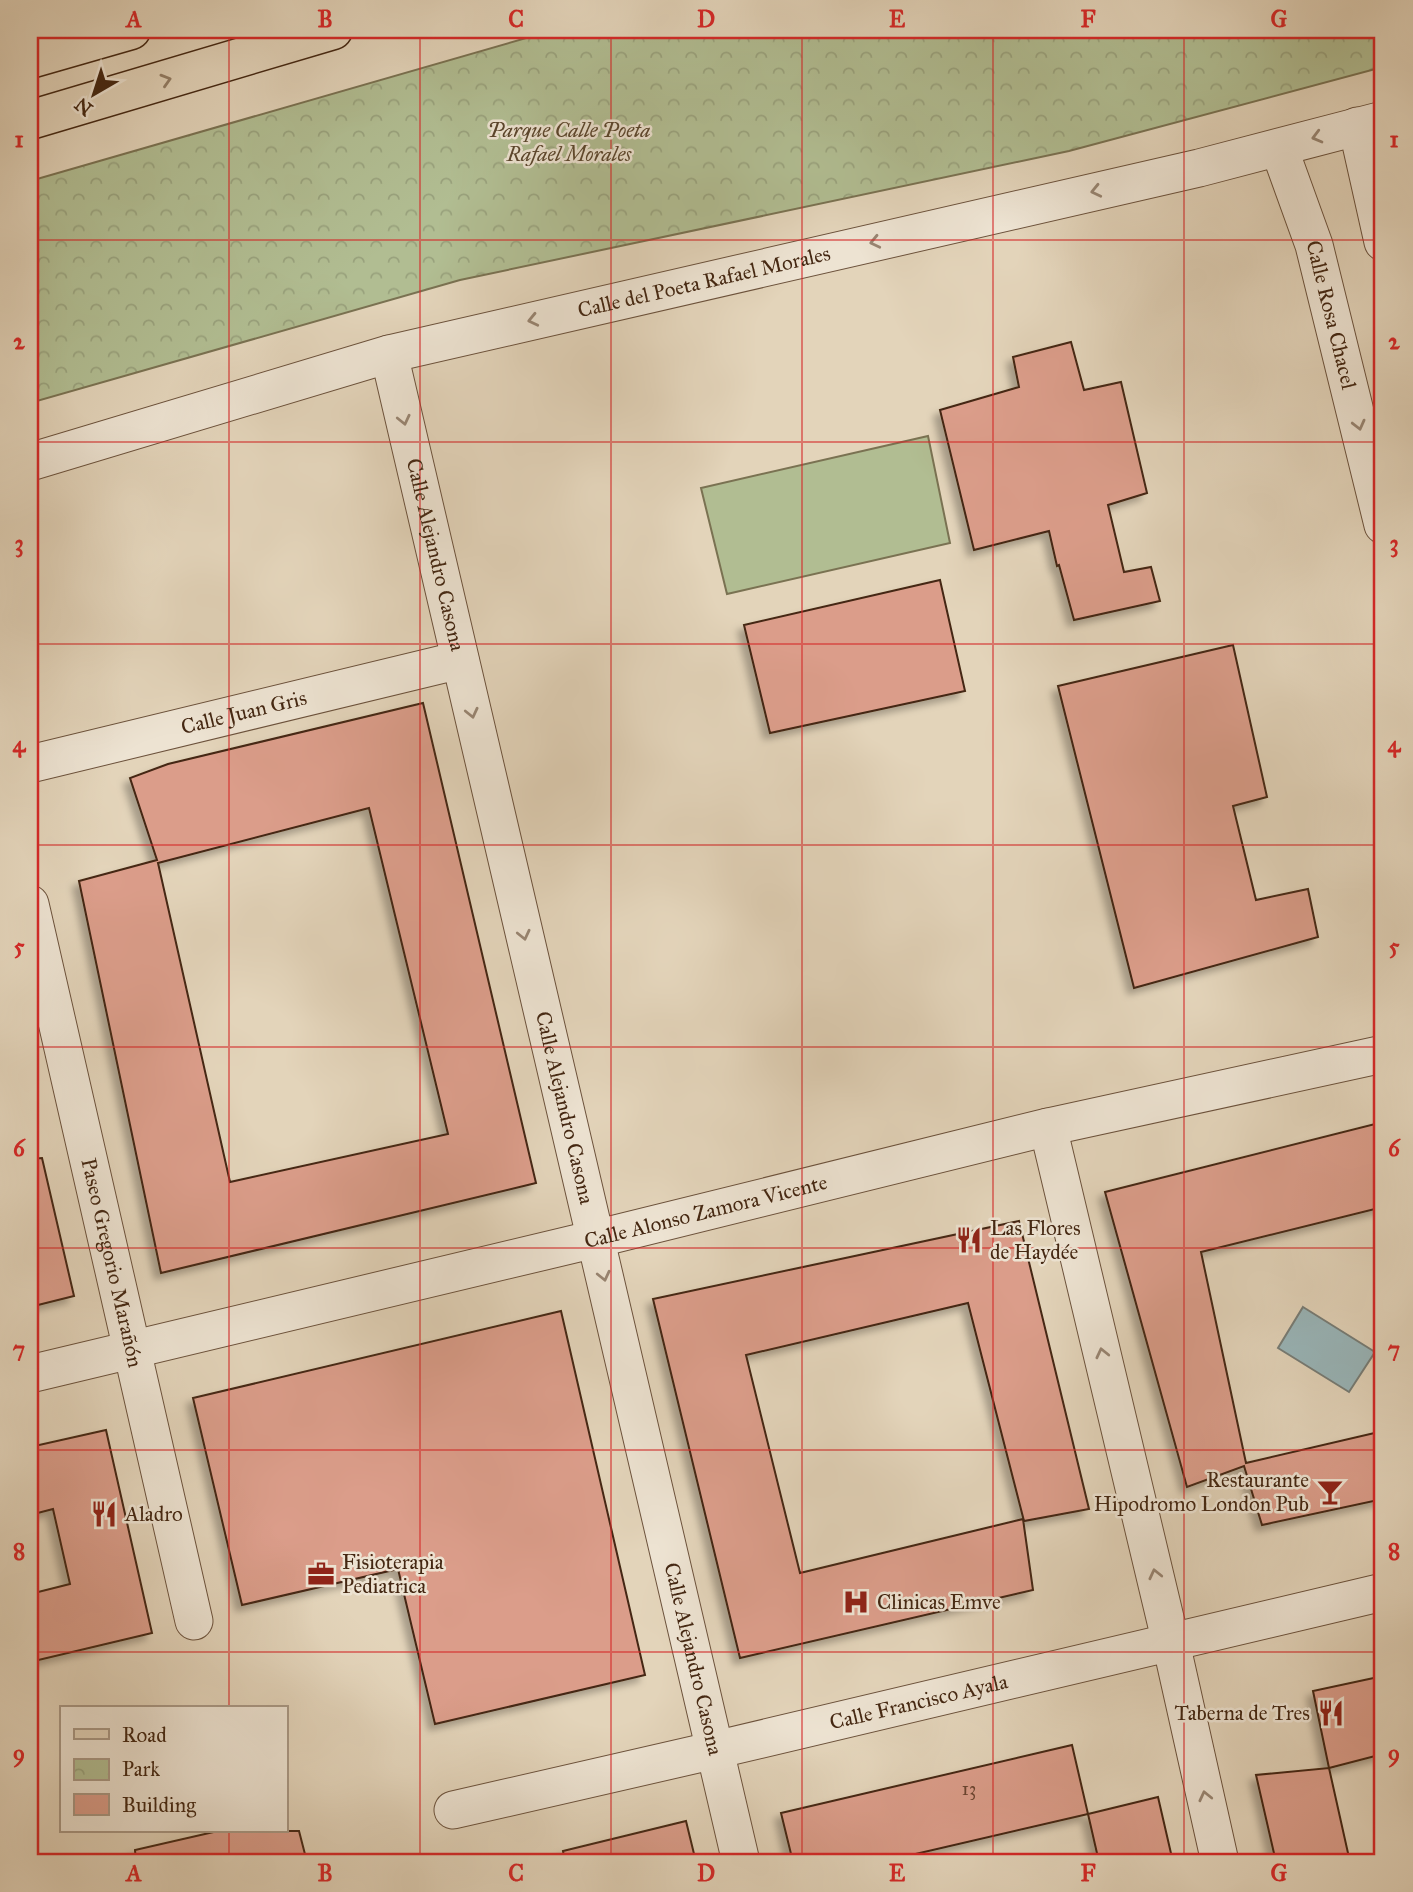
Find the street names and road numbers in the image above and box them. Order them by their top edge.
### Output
street label: Calle Rosa Chacel [1300,238,1362,392]
street label: Calle del Poeta Rafael Morales [575,240,833,323]
street label: Calle Alejandro Casona [401,456,471,654]
street label: Calle Juan Gris [178,685,309,740]
street label: Calle Alejandro Casona [530,1009,600,1207]
street label: Paseo Gregorio Marañón [76,1155,149,1370]
street label: Calle Alonso Zamora Vicente [582,1169,830,1254]
street label: Calle Alejandro Casona [659,1560,729,1758]
street label: Calle Francisco Ayala [827,1668,1010,1735]

